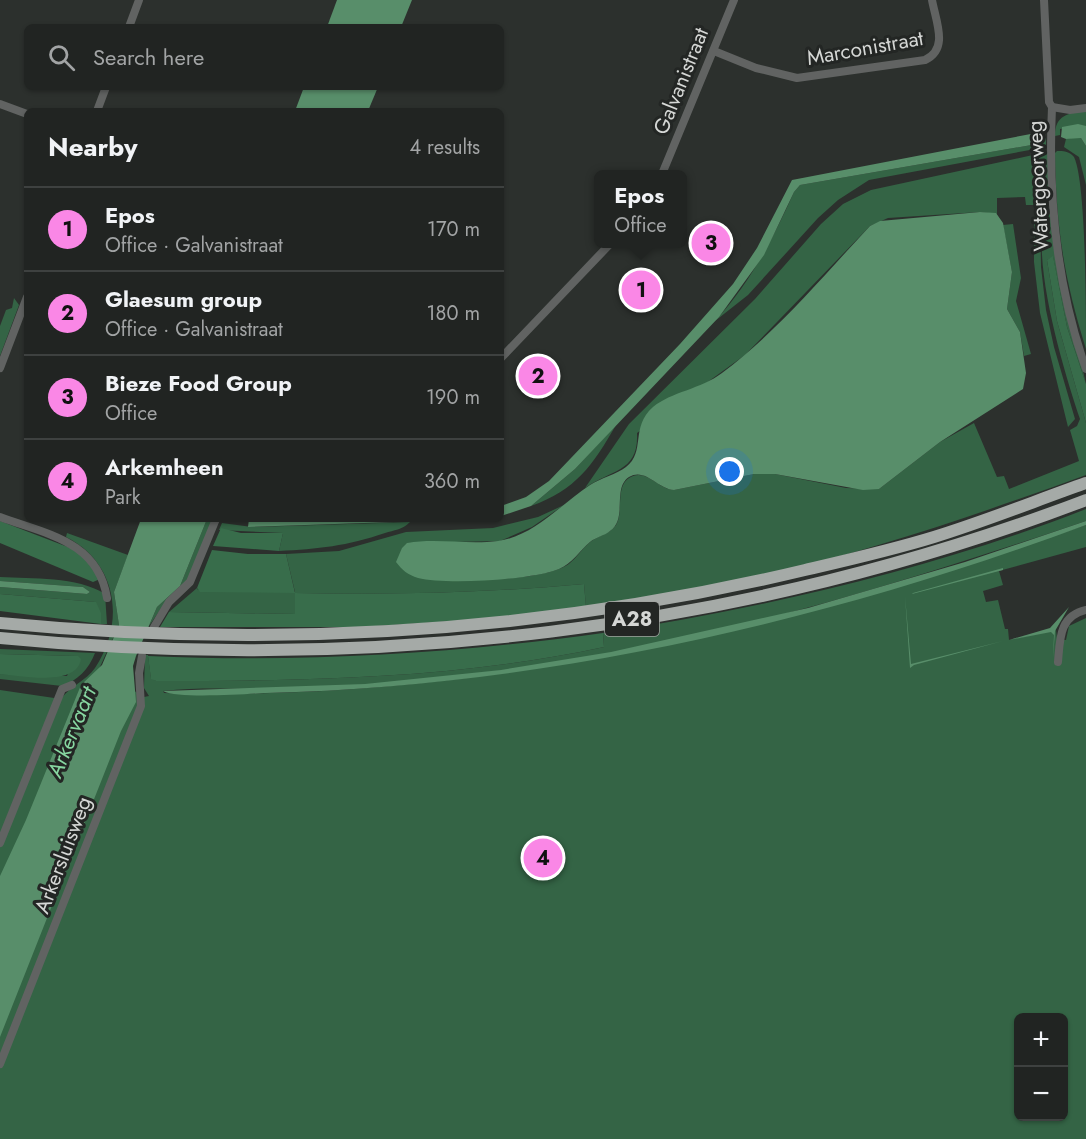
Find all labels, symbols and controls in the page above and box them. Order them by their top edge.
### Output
street label: Galvanistraat [646,23,716,139]
street label: Marconistraat [804,23,926,73]
search box [24,24,504,90]
icon: search [45,41,78,74]
text: Search here [93,41,204,73]
street label: Watergoorweg [1020,120,1056,252]
text: Nearby [48,128,137,166]
text: 4 results [409,133,480,162]
popup [594,170,687,248]
text: Epos [614,179,664,211]
text: Epos [105,199,155,231]
text: Office [614,211,667,240]
text: 1 [62,215,73,244]
text: 170 m [427,215,480,244]
pin: 3 [692,220,730,266]
text: Office · Galvanistraat [105,231,283,260]
pin: 1 [622,268,660,312]
text: Glaesum group [105,283,262,315]
text: 2 [61,299,74,328]
text: 180 m [426,299,480,328]
text: Office · Galvanistraat [105,315,283,344]
pin: 2 [518,354,558,398]
text: Bieze Food Group [105,367,292,399]
text: 3 [61,383,74,412]
text: 190 m [426,383,480,412]
text: Office [105,399,157,428]
text: Arkemheen [105,451,224,483]
your location [715,457,744,486]
text: 4 [61,467,74,496]
text: 360 m [424,467,480,496]
text: Park [105,483,141,512]
road number: A28 [605,602,659,636]
water label: Arkervaart [38,680,104,783]
street label: Arkersluisweg [27,792,99,918]
pin: 4 [524,836,562,880]
map controls [1014,1013,1068,1121]
button: + [1014,1013,1068,1067]
button: − [1014,1067,1068,1121]

